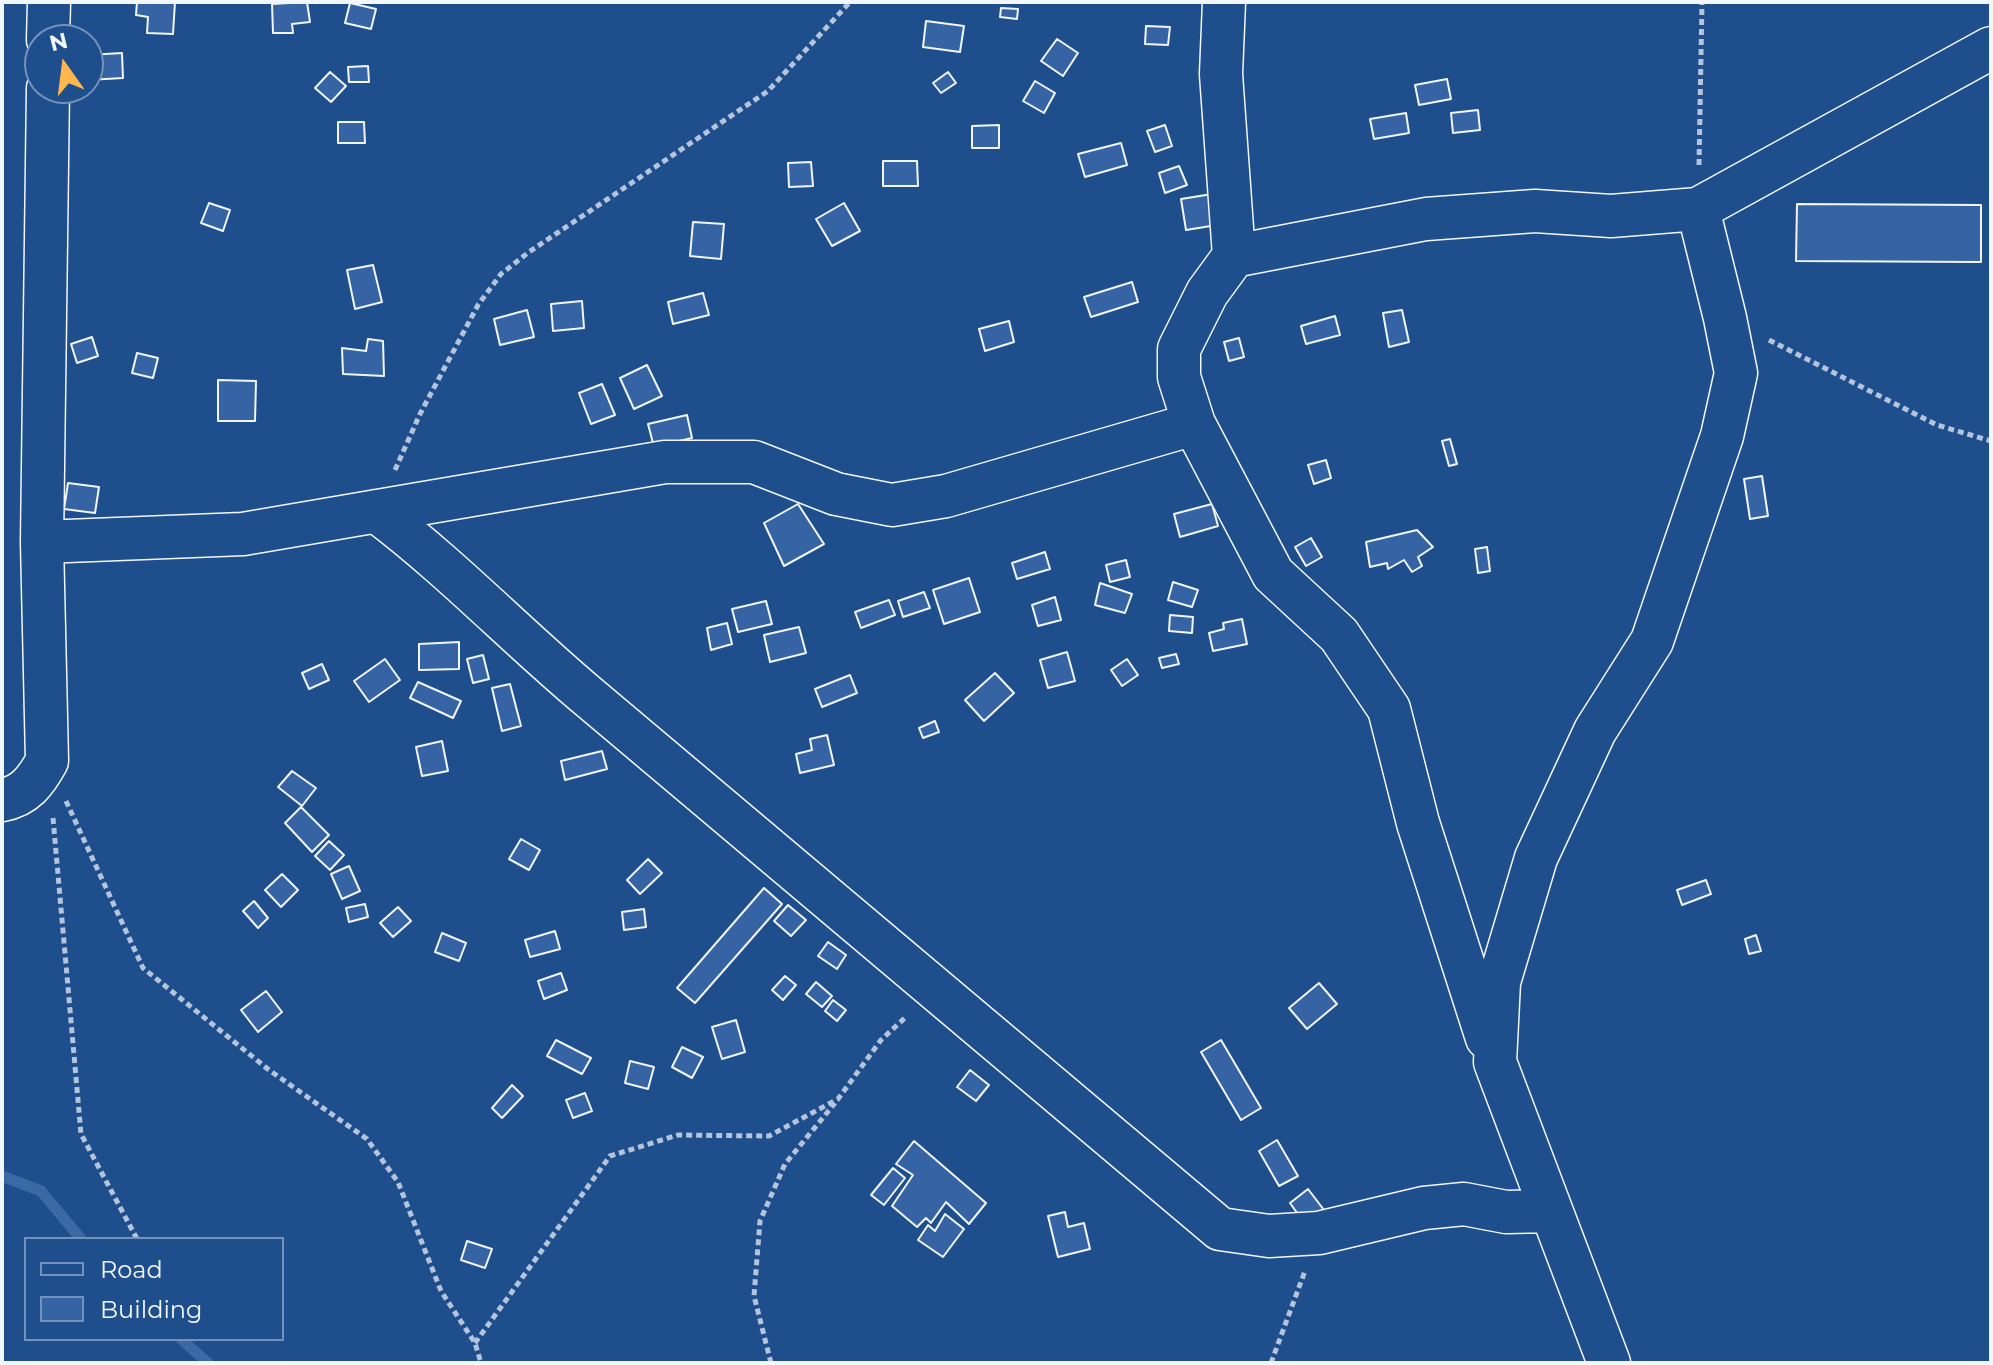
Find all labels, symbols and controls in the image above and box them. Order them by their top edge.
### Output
north arrow [24,24,104,104]
text: N [47,27,70,57]
legend [24,1237,284,1341]
text: Road [100,1255,163,1284]
text: Building [100,1295,203,1324]

